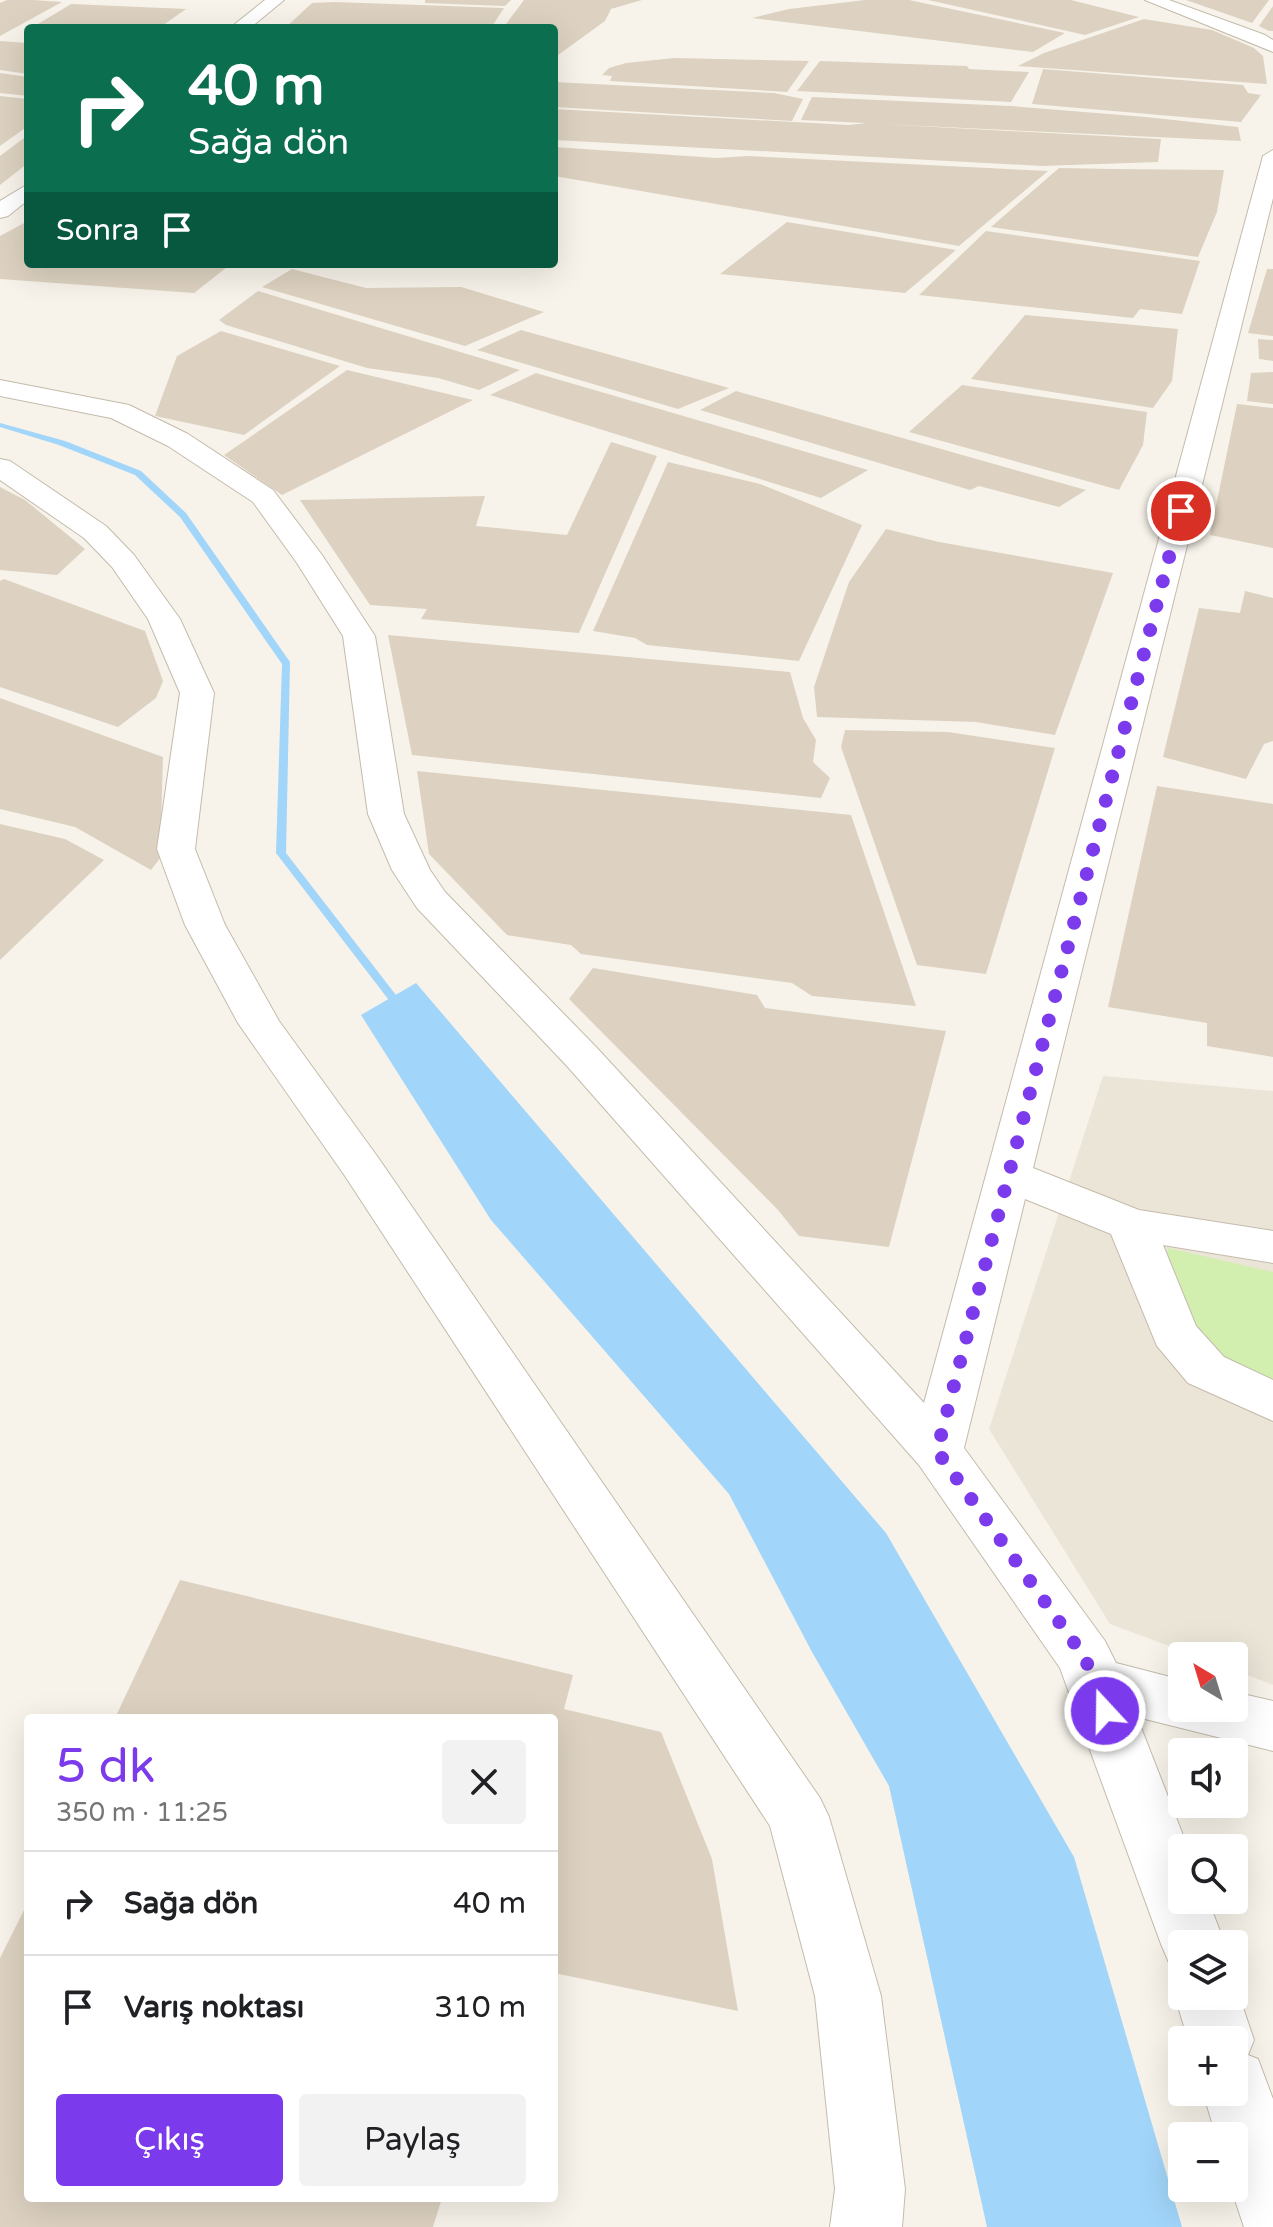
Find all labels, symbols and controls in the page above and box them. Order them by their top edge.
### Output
text: 40 m [188,53,324,120]
icon: right [56,56,160,160]
text: Sağa dön [188,121,349,164]
icon: arrive [155,208,199,252]
text: Sonra [56,212,139,249]
pin [1147,477,1215,545]
icon: arrive [1159,489,1203,533]
north arrow [1168,1642,1248,1722]
map controls [1168,1642,1248,2202]
position arrow [1063,1669,1147,1753]
text: 5 dk [56,1738,155,1796]
button: sound [1168,1738,1248,1818]
button: close [442,1740,526,1824]
text: 350 m · 11:25 [56,1797,228,1828]
button: search [1168,1834,1248,1914]
icon: right [56,1881,100,1925]
text: Sağa dön [124,1885,258,1922]
text: 40 m [453,1885,526,1922]
button: layers [1168,1930,1248,2010]
icon: arrive [56,1985,100,2029]
text: Varış noktası [124,1989,304,2026]
text: 310 m [434,1989,526,2026]
button: + [1168,2026,1248,2106]
button: Çıkış [56,2094,283,2186]
button: Paylaş [299,2094,526,2186]
button: − [1168,2122,1248,2202]

